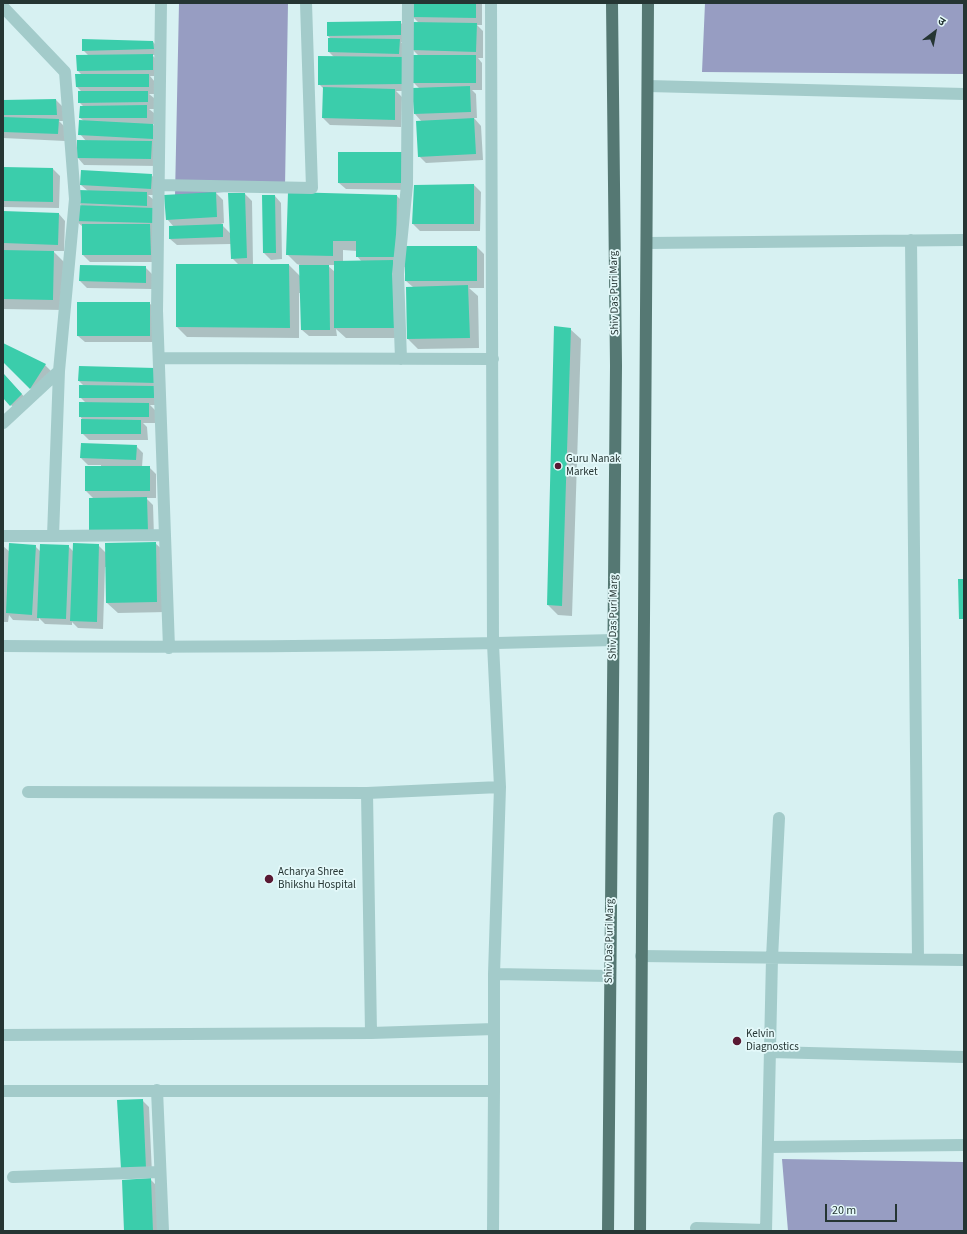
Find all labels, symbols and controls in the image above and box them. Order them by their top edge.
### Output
north arrow [915,12,955,52]
text: उ [935,13,948,29]
street label: Shiv Das Puri Marg [608,251,622,335]
place label: Guru Nanak Market [566,453,620,479]
marker: Guru Nanak Market [553,461,563,471]
street label: Shiv Das Puri Marg [607,575,621,659]
place label: Acharya Shree Bhikshu Hospital [278,866,356,892]
marker: Acharya Shree Bhikshu Hospital [263,873,275,885]
street label: Shiv Das Puri Marg [603,899,617,983]
place label: Kelvin Diagnostics [746,1028,799,1054]
marker: Kelvin Diagnostics [731,1035,743,1047]
scale bar [827,1196,899,1222]
text: 20 m [832,1202,856,1219]

